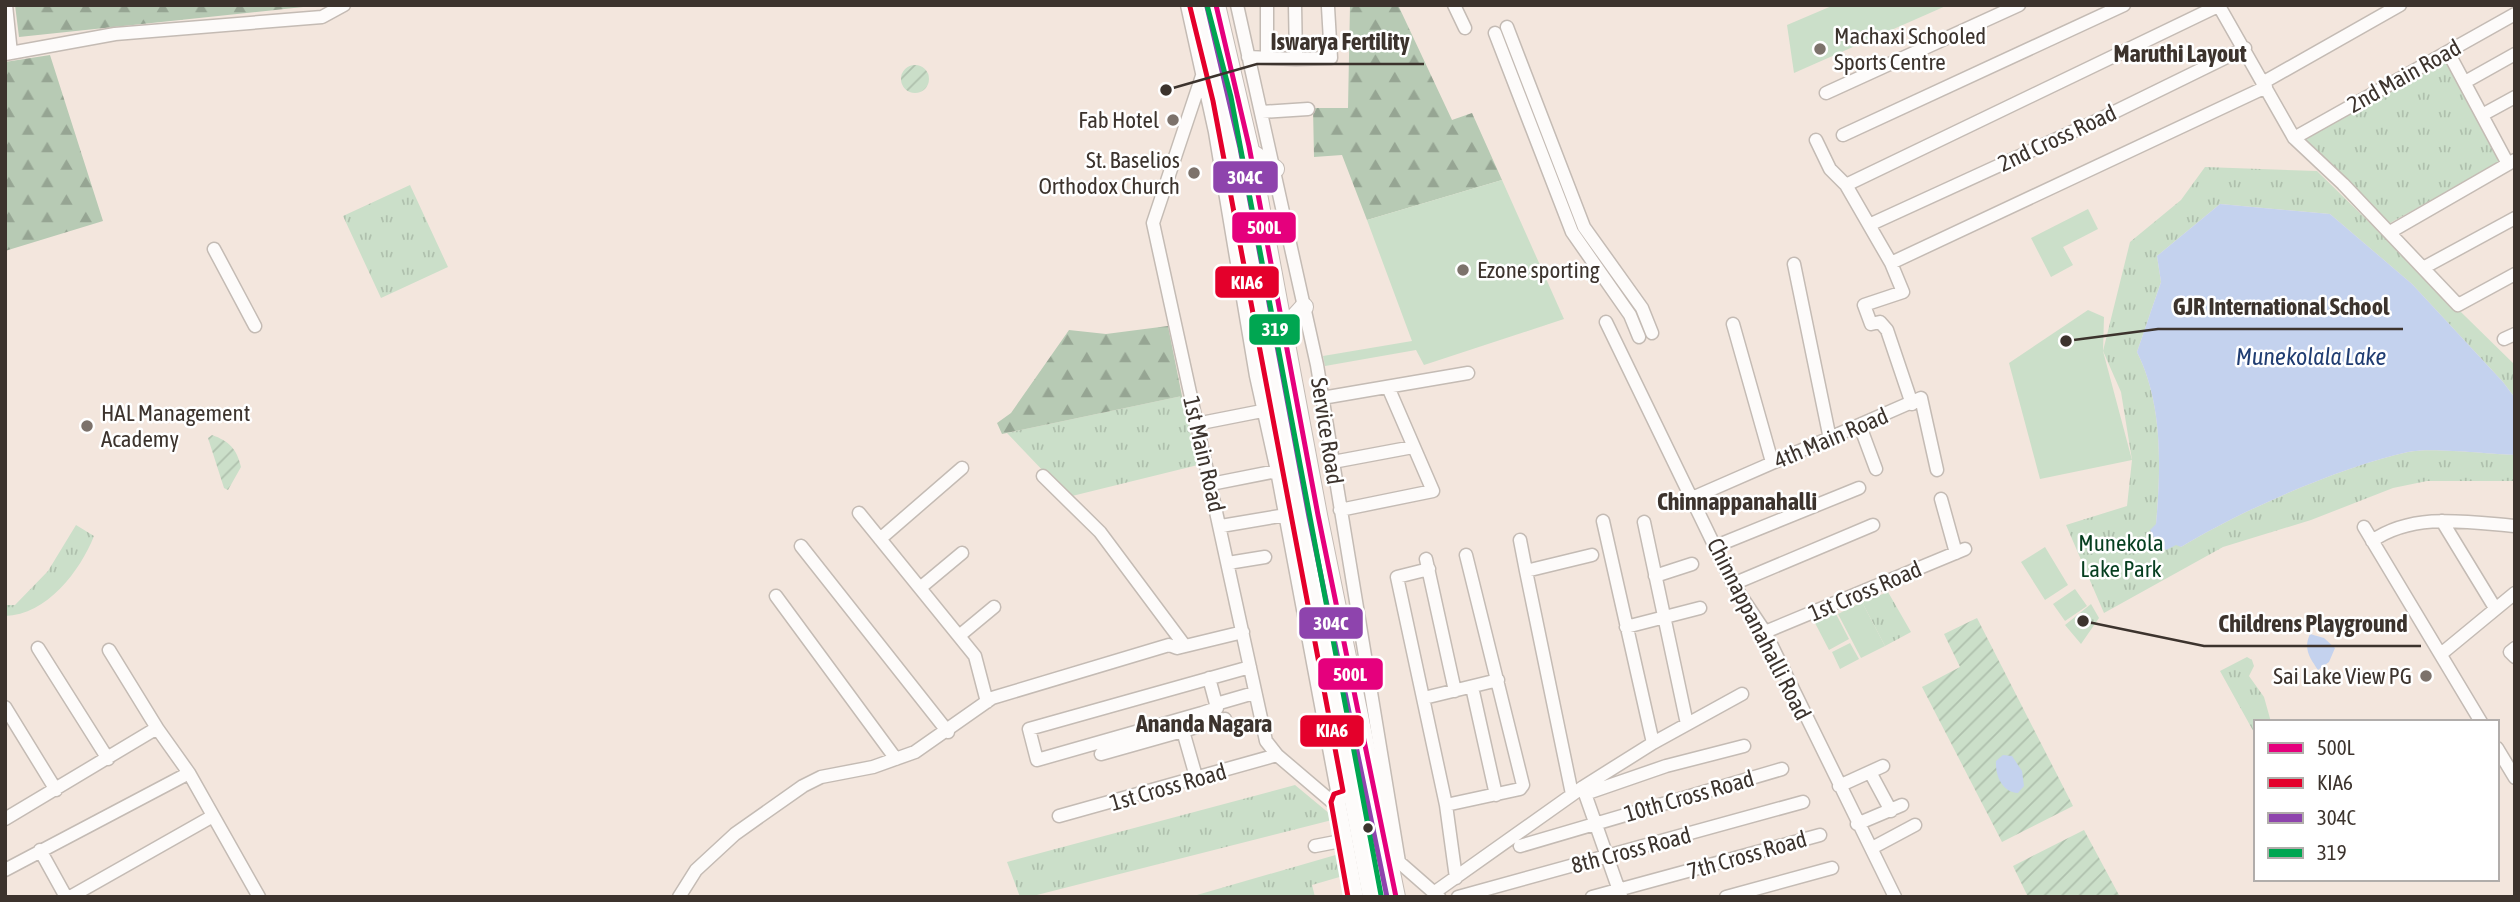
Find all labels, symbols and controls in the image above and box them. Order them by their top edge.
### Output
callout: Iswarya Fertility [1257,19,1424,64]
place label: Machaxi Schooled Sports Centre [1834,23,1986,75]
text: Iswarya Fertility [1270,28,1410,55]
street label: 2nd Main Road [2343,34,2465,118]
district label: Maruthi Layout [2113,40,2247,67]
marker: Machaxi Schooled Sports Centre [1812,41,1828,57]
street label: 2nd Cross Road [1994,99,2120,177]
place label: Fab Hotel [1078,107,1159,133]
marker: Fab Hotel [1165,112,1181,128]
place label: St. Baselios Orthodox Church [1038,147,1180,199]
line badge: 304C [1212,160,1279,194]
marker: St. Baselios Orthodox Church [1186,165,1202,181]
text: 304C [1227,166,1263,188]
line badge: 500L [1231,211,1297,244]
text: 500L [1247,216,1282,238]
place label: Ezone sporting [1477,257,1600,283]
marker: Ezone sporting [1455,262,1471,278]
line badge: KIA6 [1214,265,1280,299]
text: KIA6 [1231,271,1263,293]
callout: GJR International School [2158,284,2403,329]
text: GJR International School [2173,293,2390,320]
line badge: 319 [1248,313,1301,346]
text: 319 [1262,318,1288,340]
water label: Munekolala Lake [2236,343,2386,370]
street label: Service Road [1306,376,1348,486]
street label: 1st Main Road [1178,393,1230,515]
place label: HAL Management Academy [101,400,250,452]
street label: 4th Main Road [1770,402,1892,474]
marker: HAL Management Academy [79,418,95,434]
district label: Chinnappanahalli [1657,488,1817,515]
park label: Munekola Lake Park [2078,530,2164,582]
street label: Chinnappanahalli Road [1702,534,1816,724]
street label: 1st Cross Road [1805,556,1925,626]
callout: Childrens Playground [2204,601,2421,646]
line badge: 304C [1298,606,1364,640]
text: Childrens Playground [2218,610,2408,637]
text: 304C [1313,612,1349,634]
line badge: 500L [1317,657,1384,691]
text: 500L [1333,663,1368,685]
place label: Sai Lake View PG [2273,663,2412,689]
marker: Sai Lake View PG [2418,668,2434,684]
district label: Ananda Nagara [1135,710,1272,737]
line badge: KIA6 [1299,714,1365,748]
text: KIA6 [1316,719,1348,741]
legend [2254,720,2499,881]
text: 500L [2317,735,2355,759]
street label: 1st Cross Road [1107,758,1229,816]
street label: 10th Cross Road [1621,765,1757,827]
text: KIA6 [2317,770,2353,794]
text: 304C [2317,805,2357,829]
unlabelled marker [1361,821,1375,835]
street label: 8th Cross Road [1568,822,1694,878]
street label: 7th Cross Road [1684,826,1810,884]
text: 319 [2317,840,2347,864]

